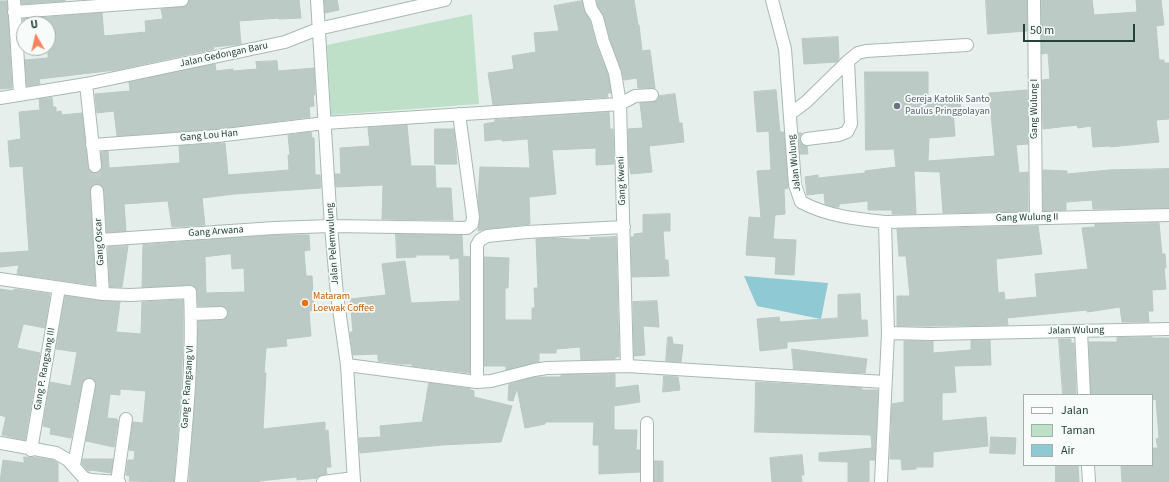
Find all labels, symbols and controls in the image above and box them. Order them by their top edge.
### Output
north arrow [16,16,56,56]
scale bar [1025,16,1137,42]
text: U [30,17,39,33]
text: 50 m [1030,22,1054,39]
street label: Jalan Gedongan Baru [179,40,269,70]
street label: Gang Wulung I [1029,79,1041,139]
place label: Gereja Katolik Santo Paulus Pringgolayan [905,94,990,118]
marker: Gereja Katolik Santo Paulus Pringgolayan [892,101,902,111]
street label: Gang Lou Han [179,127,239,145]
street label: Jalan Wulung [786,134,804,192]
street label: Gang Kweni [615,156,629,206]
street label: Jalan Pelemwulung [324,203,342,285]
street label: Gang Wulung II [996,211,1058,225]
street label: Gang Oscar [93,218,107,266]
street label: Gang Arwana [188,224,244,240]
place label: Mataram Loewak Coffee [313,291,374,314]
marker: Mataram Loewak Coffee [300,298,310,308]
street label: Jalan Wulung [1048,325,1104,337]
street label: Gang P. Rangsang III [32,327,58,411]
street label: Gang P. Rangsang VI [179,345,197,429]
legend [1023,394,1153,466]
text: Jalan [1061,402,1088,419]
text: Taman [1061,422,1095,439]
text: Air [1061,442,1075,459]

